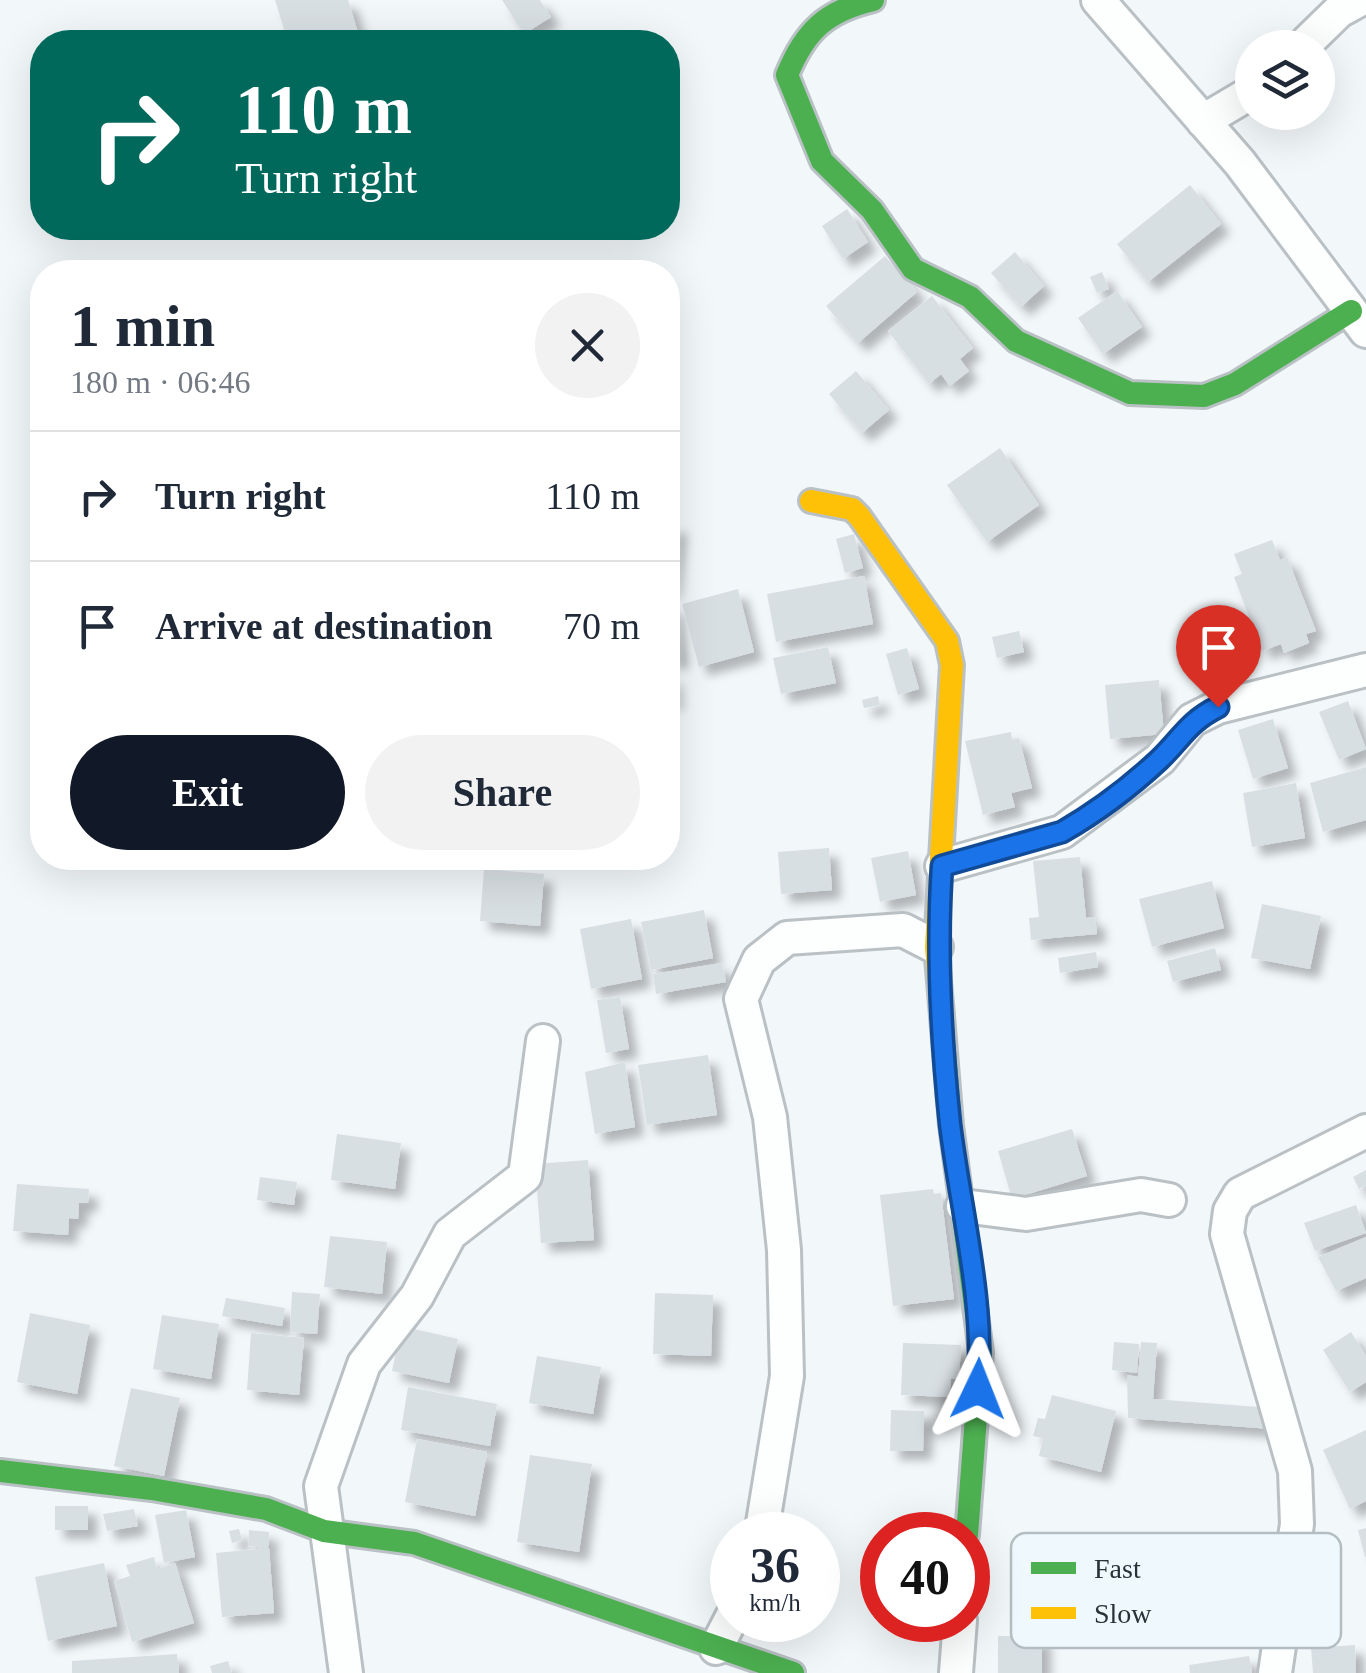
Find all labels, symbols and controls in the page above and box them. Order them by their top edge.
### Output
map controls [1235,30,1335,130]
button: layers [1235,30,1335,130]
icon: right [70,70,200,200]
text: 110 m [235,71,412,148]
text: Turn right [235,153,417,203]
text: 1 min [70,293,215,359]
button: close [535,293,640,398]
text: 180 m · 06:46 [70,364,250,400]
icon: right [70,469,125,524]
text: Turn right [155,475,326,517]
text: 110 m [545,475,640,517]
icon: arrive [70,599,125,654]
text: Arrive at destination [155,605,493,647]
text: 70 m [563,605,640,647]
pin [1176,605,1261,708]
icon: arrive [1191,620,1246,675]
button: Exit [70,735,345,850]
button: Share [365,735,640,850]
position arrow [926,1337,1030,1441]
speed limit sign: 40 [860,1512,990,1642]
legend [1011,1533,1341,1648]
text: 36 [750,1537,800,1593]
text: Fast [1094,1553,1141,1584]
text: km/h [749,1589,801,1616]
text: Slow [1094,1598,1152,1629]

